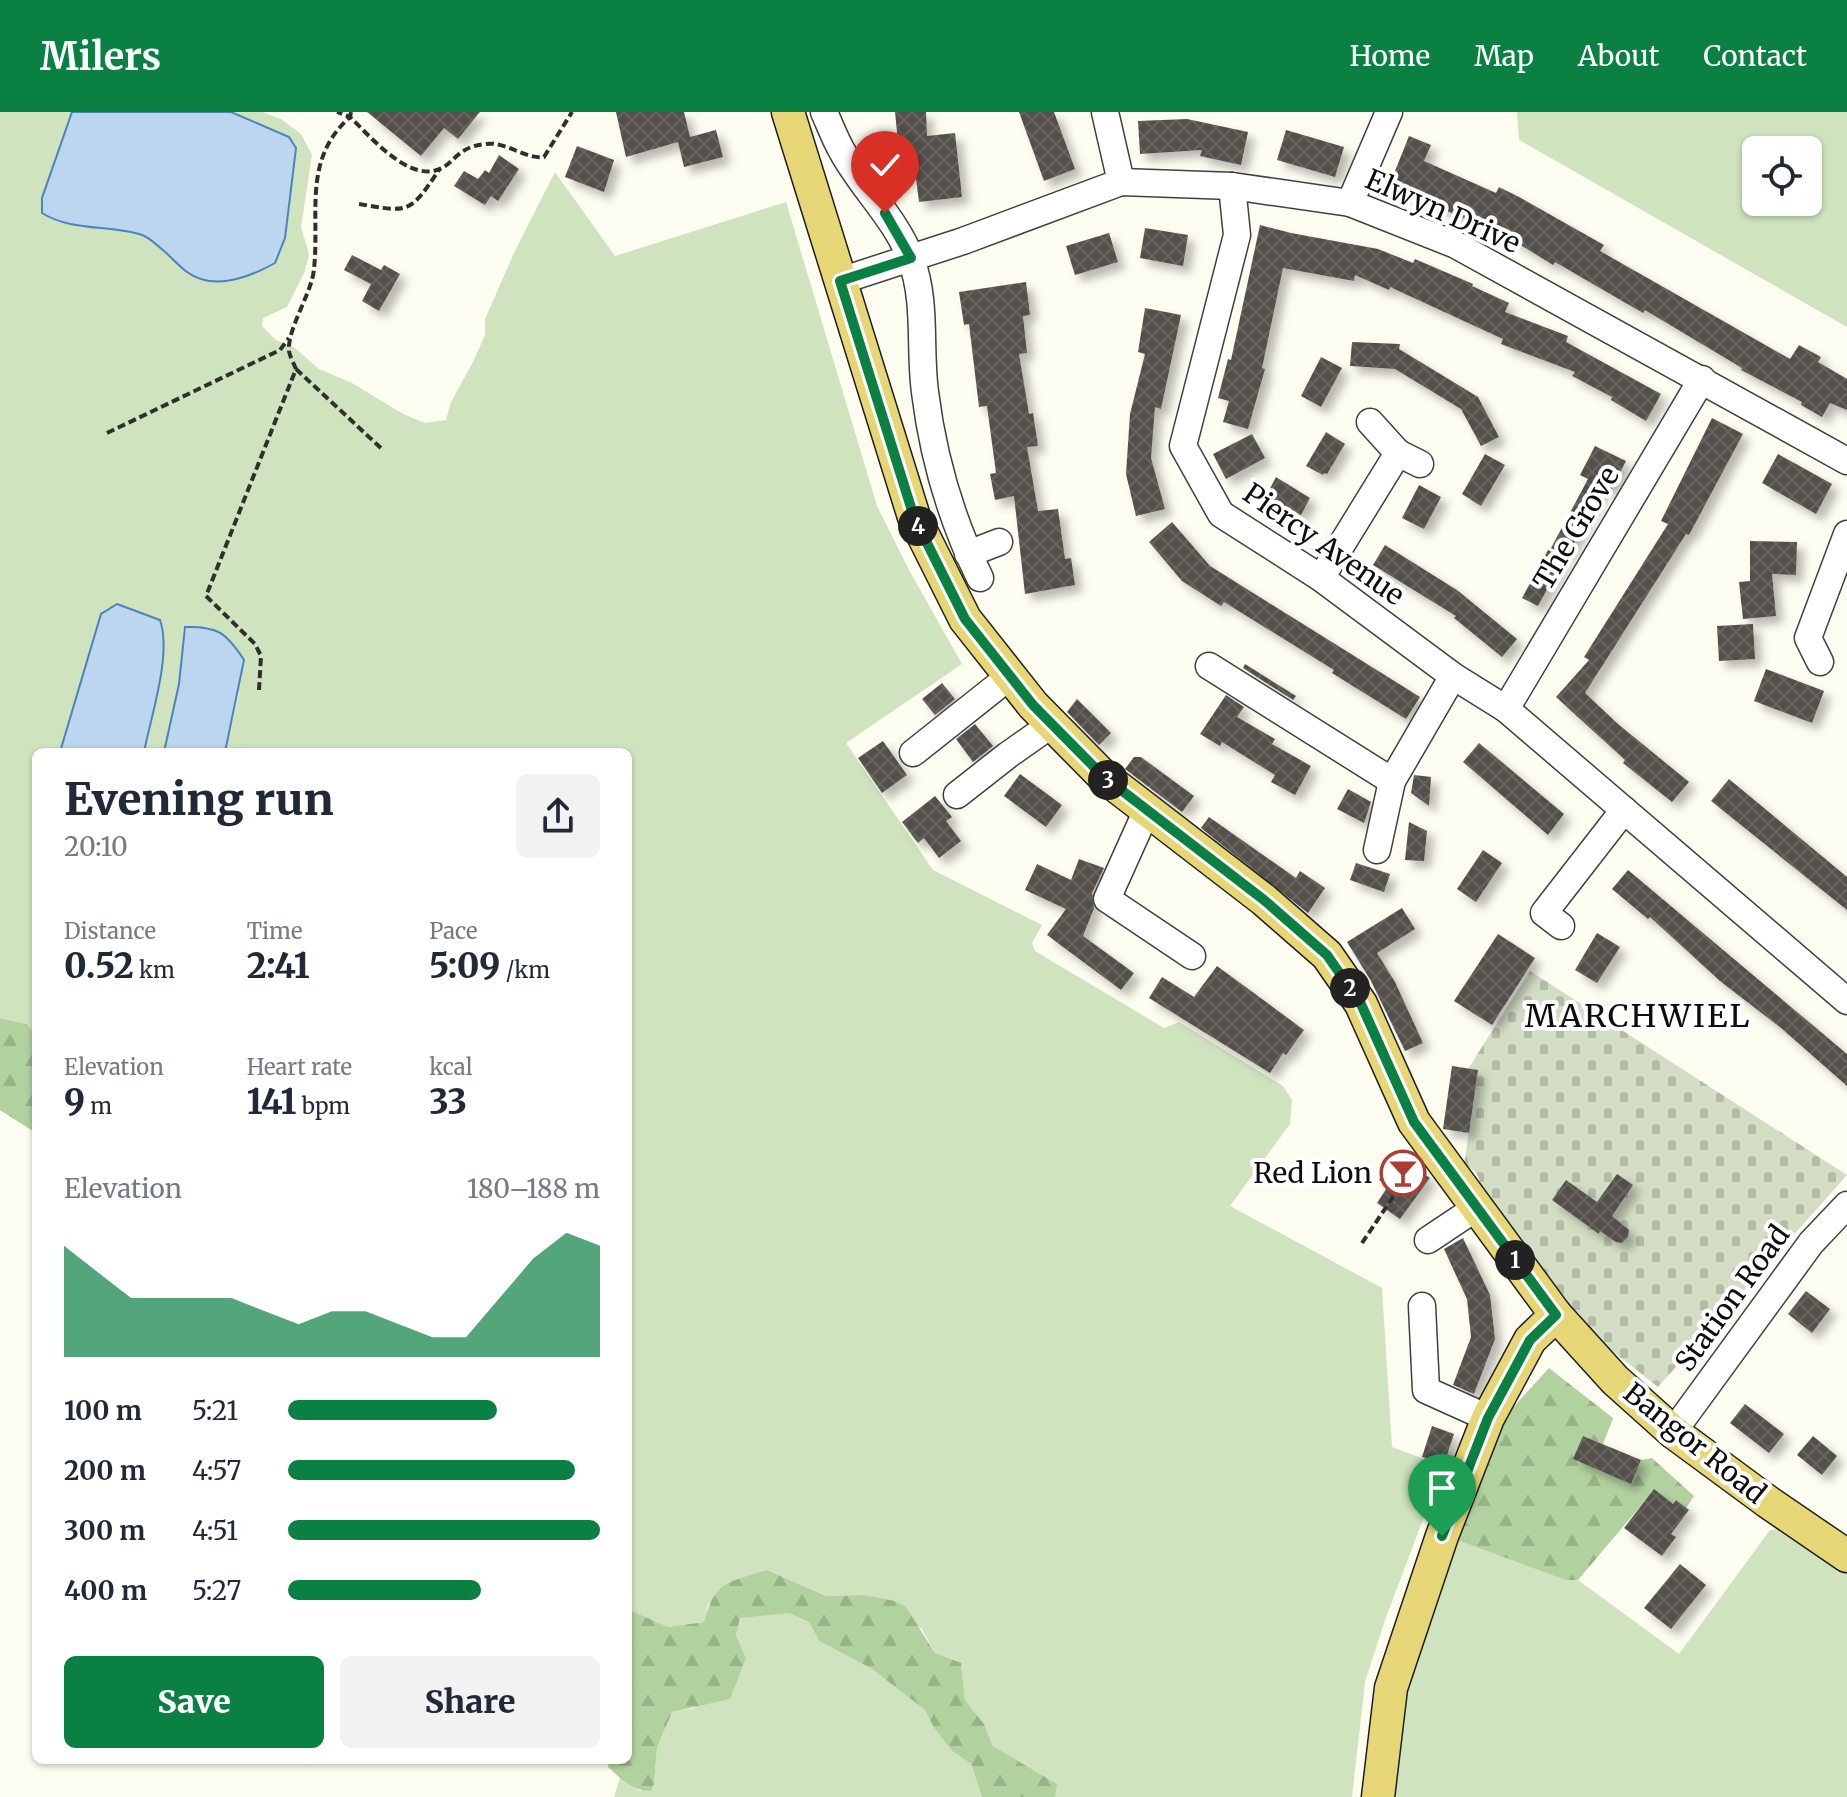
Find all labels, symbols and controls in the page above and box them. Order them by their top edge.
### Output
text: Milers [40,33,161,80]
text: Home [1349,38,1430,74]
text: Map [1474,38,1534,74]
text: About [1578,38,1659,74]
text: Contact [1703,38,1807,74]
pin [851,131,919,213]
map controls [1742,136,1822,216]
button: locate [1742,136,1822,216]
icon: check [863,143,907,187]
street label: Elwyn Drive [1360,161,1526,261]
street label: The Grove [1525,460,1627,596]
street label: Piercy Avenue [1236,475,1412,613]
pin: 4 [898,506,938,546]
text: 4 [911,512,925,540]
pin: 3 [1088,760,1128,800]
text: 3 [1102,766,1114,794]
text: Evening run [64,772,333,827]
button: share [516,774,600,858]
text: 20:10 [64,830,128,863]
text: Distance [64,917,156,945]
text: Time [247,917,302,945]
text: Pace [429,917,477,945]
text: 0.52 [64,945,134,987]
text: 2:41 [247,945,310,987]
text: 5:09 [429,945,500,987]
text: km [134,956,175,984]
text: /km [500,956,550,984]
pin: 2 [1330,968,1370,1008]
text: 2 [1344,974,1356,1002]
district label: MARCHWIEL [1525,996,1751,1036]
text: Elevation [64,1053,164,1081]
text: Heart rate [247,1053,352,1081]
text: kcal [429,1053,473,1081]
text: 9 [64,1081,85,1123]
text: 141 [247,1081,296,1123]
text: 33 [429,1081,467,1123]
text: m [85,1092,112,1120]
text: bpm [296,1092,350,1120]
bar icon: Red Lion [1379,1149,1427,1197]
place label: Red Lion [1253,1155,1372,1191]
text: Elevation [64,1172,182,1205]
text: 180–188 m [467,1172,600,1205]
street label: Station Road [1667,1218,1797,1378]
pin: 1 [1495,1240,1535,1280]
text: 1 [1510,1246,1520,1274]
street label: Bangor Road [1617,1375,1774,1511]
text: 100 m [64,1394,142,1427]
text: 5:21 [192,1394,238,1427]
text: 200 m [64,1454,146,1487]
text: 4:57 [192,1454,241,1487]
pin [1408,1454,1476,1536]
icon: arrive [1420,1466,1464,1510]
text: 300 m [64,1514,145,1547]
text: 4:51 [192,1514,238,1547]
text: 400 m [64,1574,147,1607]
text: 5:27 [192,1574,241,1607]
button: Save [64,1656,324,1748]
button: Share [340,1656,600,1748]

